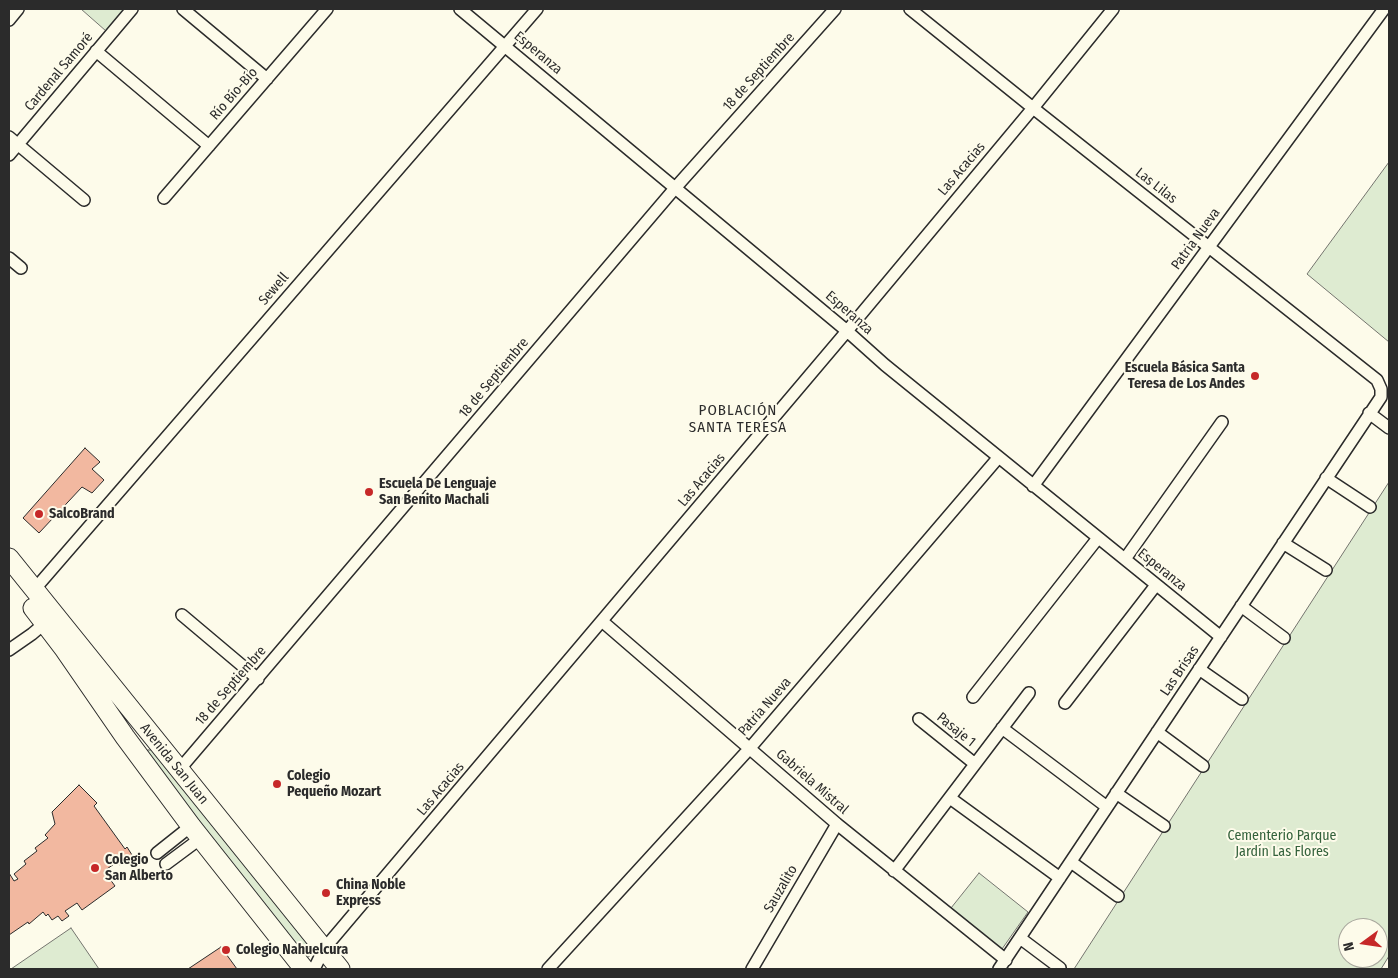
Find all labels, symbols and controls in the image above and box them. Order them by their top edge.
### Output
street label: Esperanza [510,28,566,78]
street label: Cardenal Samoré [21,29,97,115]
street label: 18 de Septiembre [719,29,799,115]
street label: Río Bío-Bío [207,64,261,124]
street label: Las Acacias [935,139,989,199]
street label: Las Lilas [1132,165,1180,207]
street label: Patria Nueva [1168,205,1224,273]
street label: Sewell [255,269,293,309]
street label: Esperanza [822,288,876,338]
street label: 18 de Septiembre [456,335,532,421]
place label: Escuela Básica Santa Teresa de Los Andes [1125,360,1245,392]
marker: Escuela Básica Santa Teresa de Los Andes [1249,370,1261,382]
district label: POBLACIÓN SANTA TERESA [687,402,789,437]
street label: Las Acacias [675,450,729,510]
place label: Escuela De Lenguaje San Benito Machali [379,476,496,508]
marker: Escuela De Lenguaje San Benito Machali [363,486,375,498]
place label: SalcoBrand [49,506,115,522]
marker: SalcoBrand [33,508,45,520]
street label: Esperanza [1134,545,1190,595]
street label: 18 de Septiembre [192,643,270,729]
street label: Las Brisas [1157,643,1203,699]
street label: Patria Nueva [735,674,795,740]
street label: Pasaje 1 [933,709,979,751]
street label: Avenida San Juan [136,720,212,808]
street label: Gabriela Mistral [772,746,852,818]
street label: Las Acacias [414,759,468,819]
place label: Colegio Pequeño Mozart [287,768,381,800]
marker: Colegio Pequeño Mozart [271,778,283,790]
park label: Cementerio Parque Jardín Las Flores [1228,828,1336,860]
place label: Colegio San Alberto [105,852,173,884]
marker: Colegio San Alberto [89,862,101,874]
street label: Sauzalito [761,862,801,916]
place label: China Noble Express [336,877,406,910]
marker: China Noble Express [320,887,332,899]
north arrow [1338,918,1388,968]
text: N [1340,940,1358,953]
place label: Colegio Nahuelcura [236,942,348,958]
marker: Colegio Nahuelcura [220,944,232,956]

